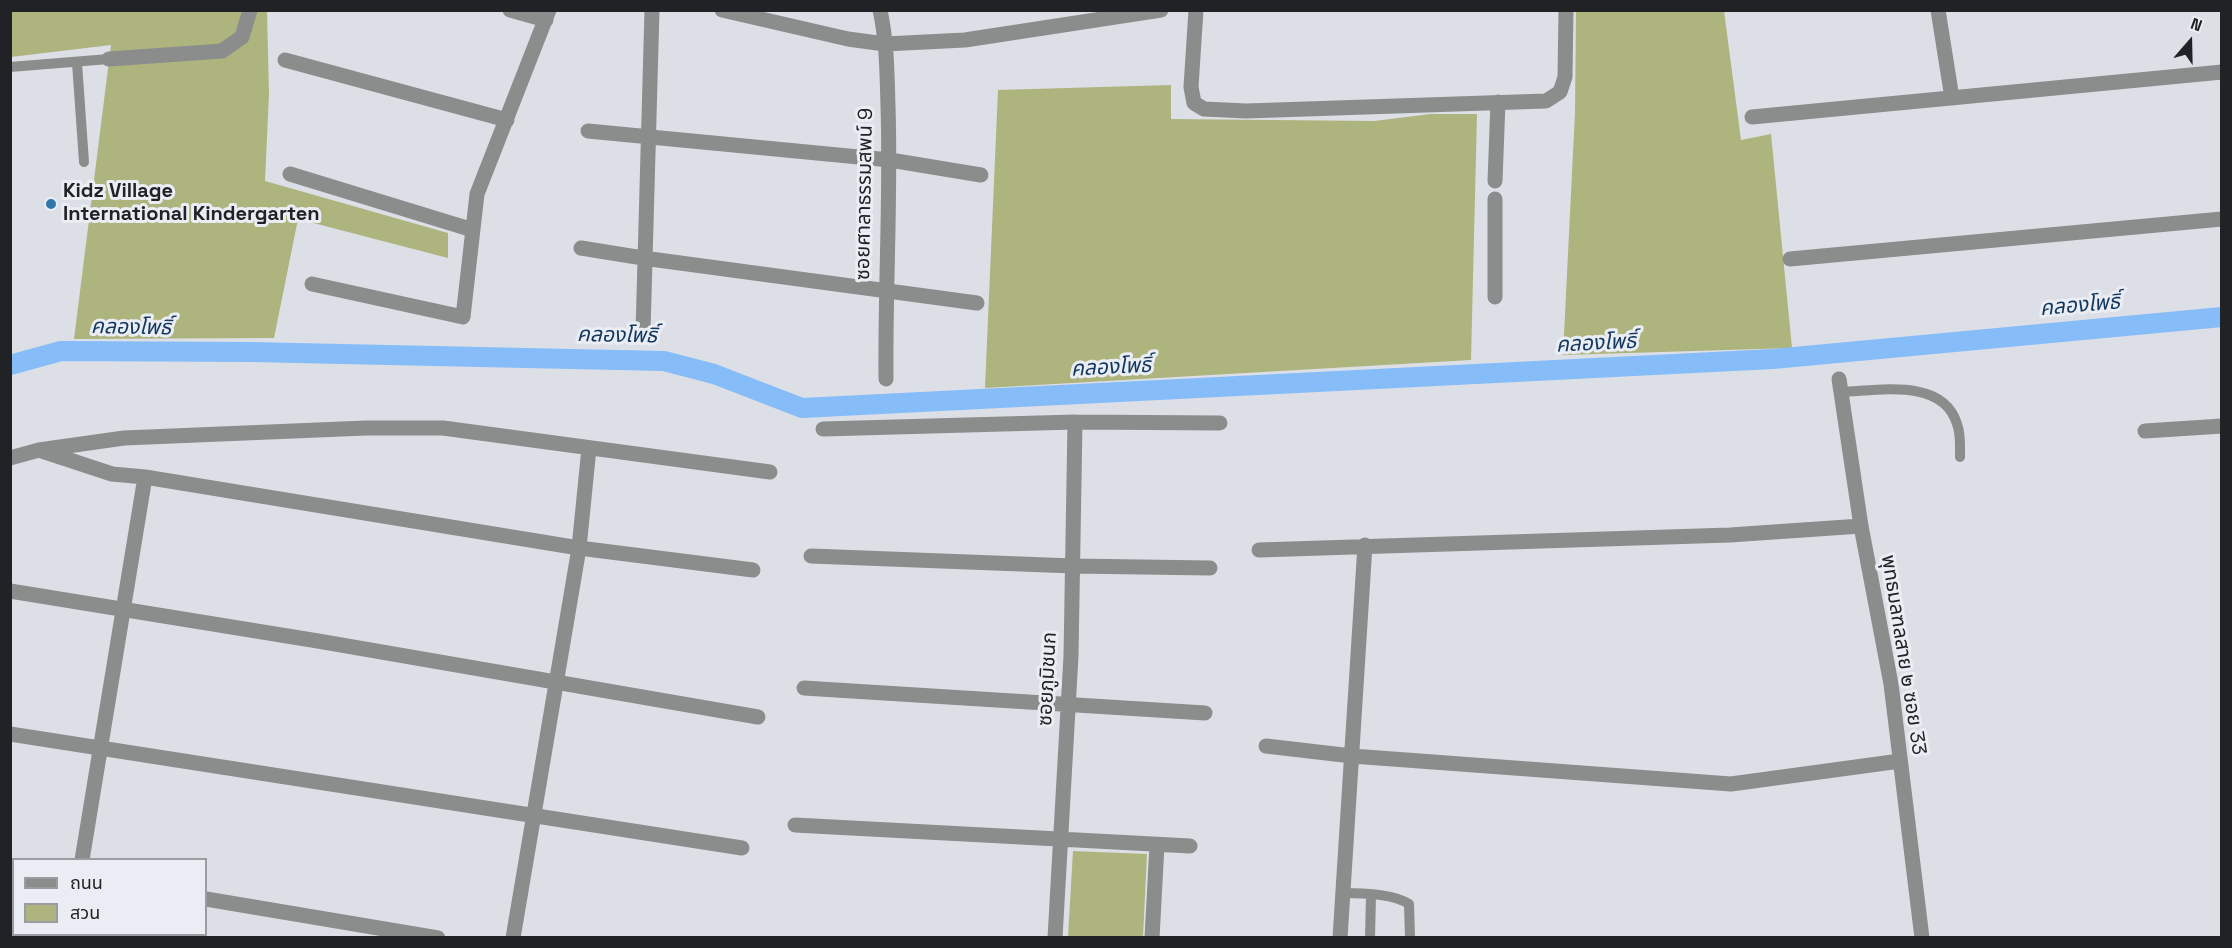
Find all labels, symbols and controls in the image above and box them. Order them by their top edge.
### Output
north arrow [2160,12,2220,72]
text: N [2188,13,2205,36]
street label: ซอยศาลาธรรมสพน์ 9 [851,108,879,280]
place label: Kidz Village International Kindergarten [63,180,320,227]
marker: Kidz Village International Kindergarten [44,197,58,211]
water label: คลองโพธิ์ [2039,290,2121,322]
water label: คลองโพธิ์ [91,315,171,341]
water label: คลองโพธิ์ [577,323,657,349]
water label: คลองโพธิ์ [1555,329,1637,359]
water label: คลองโพธิ์ [1070,353,1152,383]
street label: พุทธมลฑลสาย ๒ ซอย 33 [1875,553,1931,757]
street label: ซอยภูมิชนก [1034,631,1062,727]
legend [12,858,207,936]
text: ถนน [70,871,103,894]
text: สวน [70,901,100,924]

